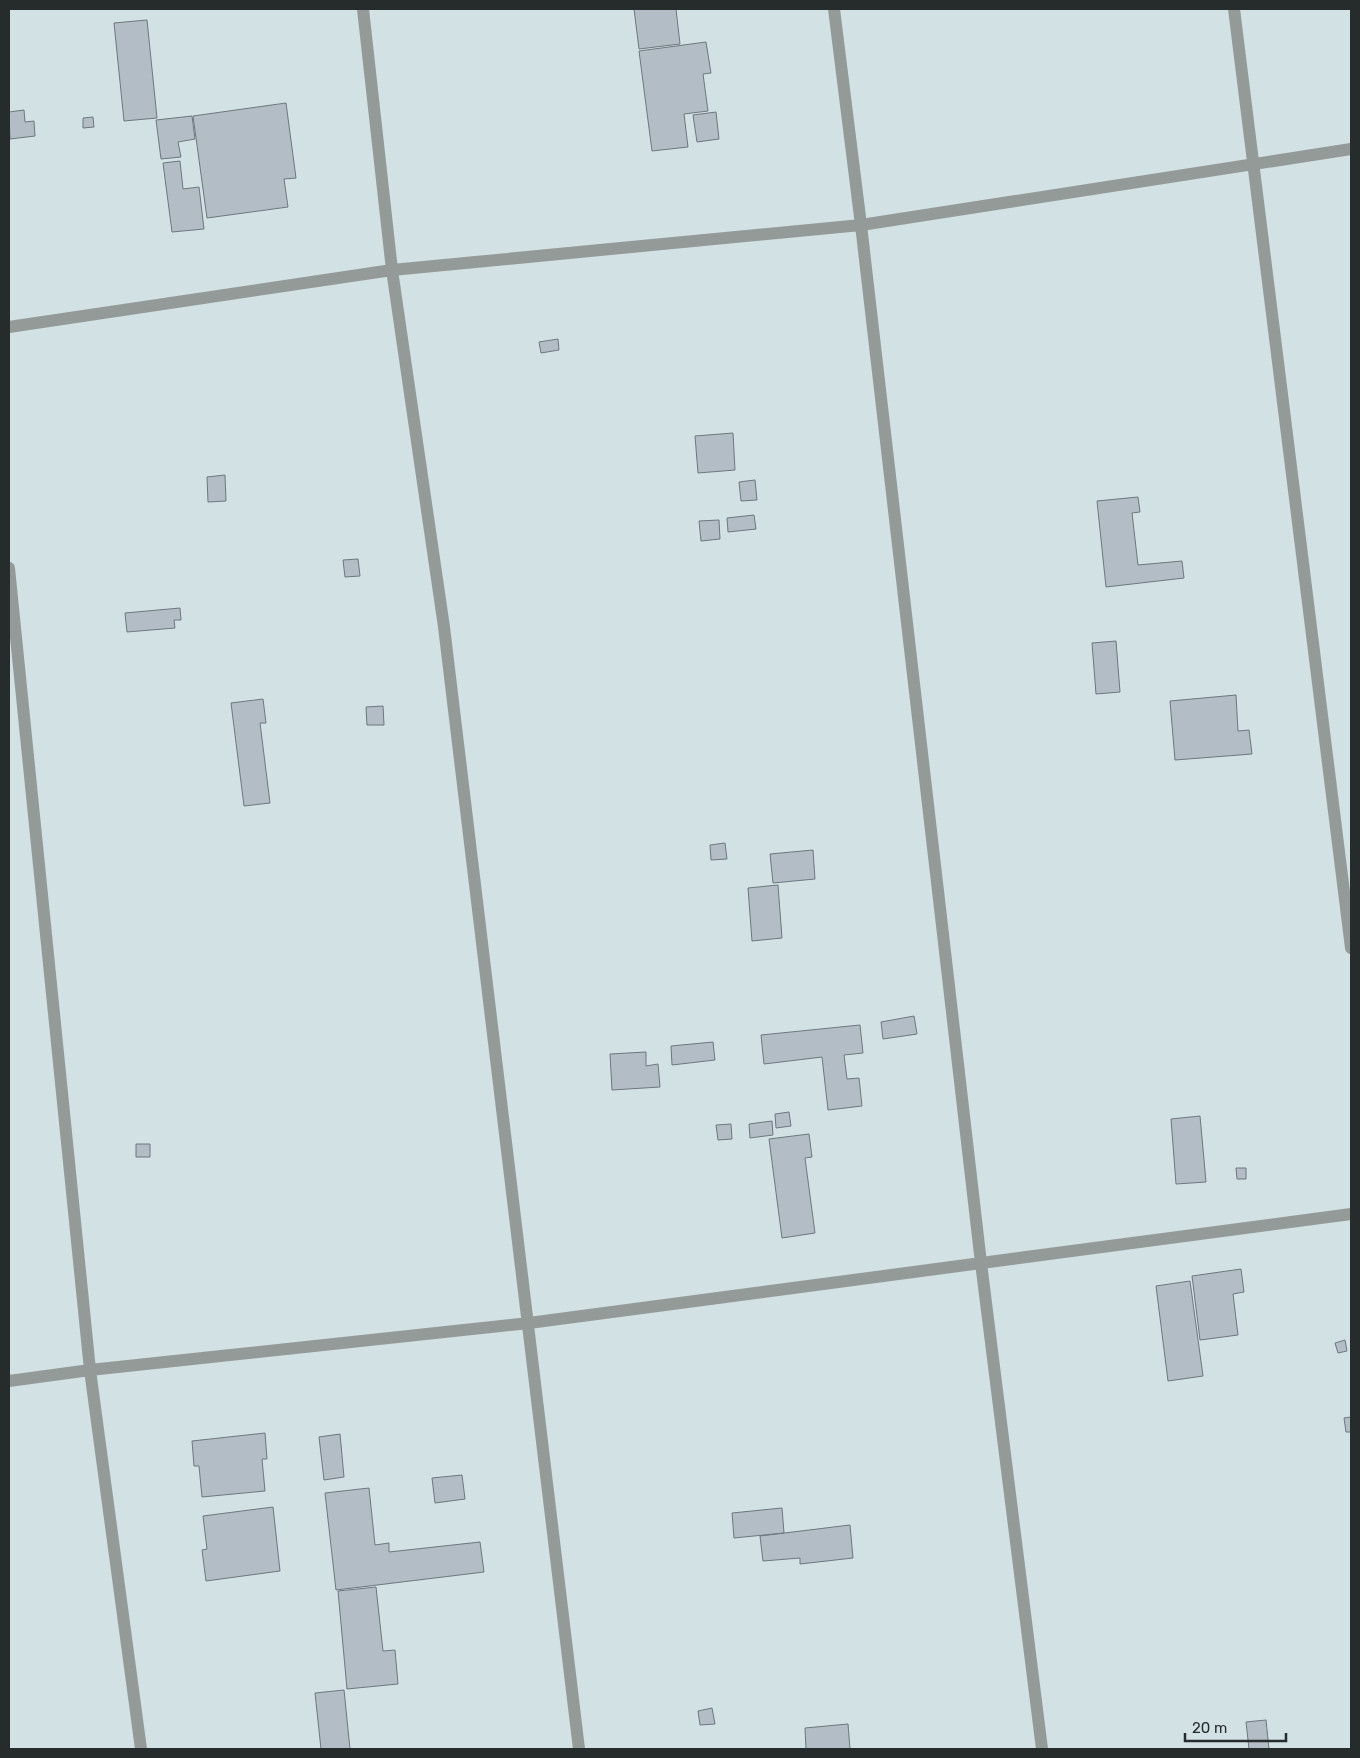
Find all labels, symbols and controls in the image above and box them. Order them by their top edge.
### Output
scale bar [1185,1710,1286,1742]
text: 20 m [1192,1719,1227,1737]

